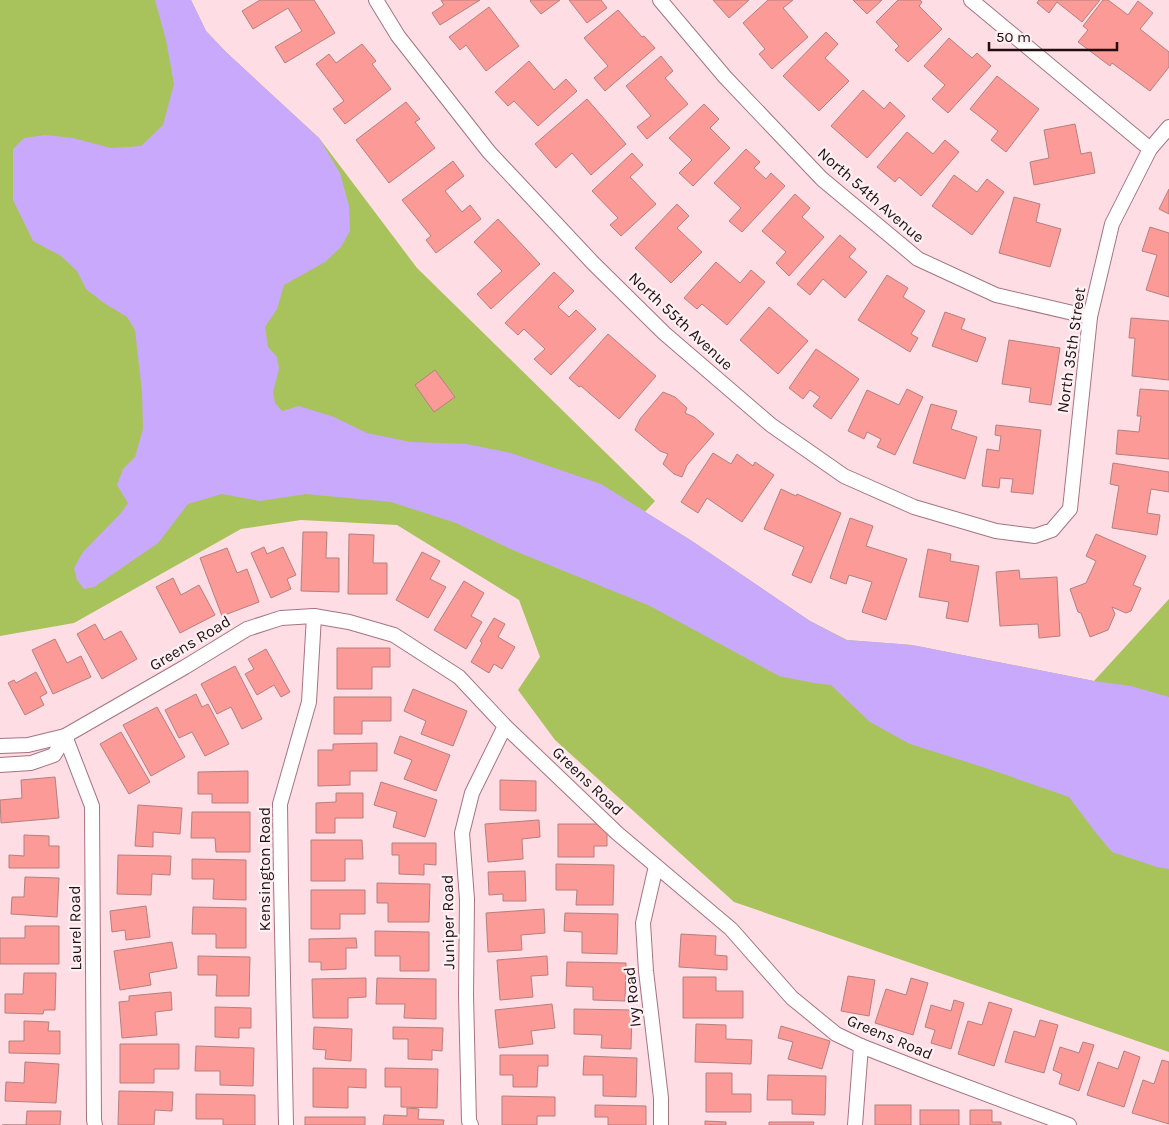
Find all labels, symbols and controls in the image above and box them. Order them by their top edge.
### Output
scale bar [989,20,1116,52]
text: 50 m [996,28,1031,46]
street label: North 54th Avenue [814,144,928,246]
street label: North 55th Avenue [625,268,737,374]
street label: North 35th Street [1053,286,1089,414]
street label: Greens Road [146,611,234,675]
street label: Greens Road [549,742,627,820]
street label: Kensington Road [255,807,274,931]
street label: Juniper Road [438,875,458,969]
street label: Laurel Road [65,885,85,971]
street label: Ivy Road [619,966,645,1028]
street label: Greens Road [844,1010,936,1064]

